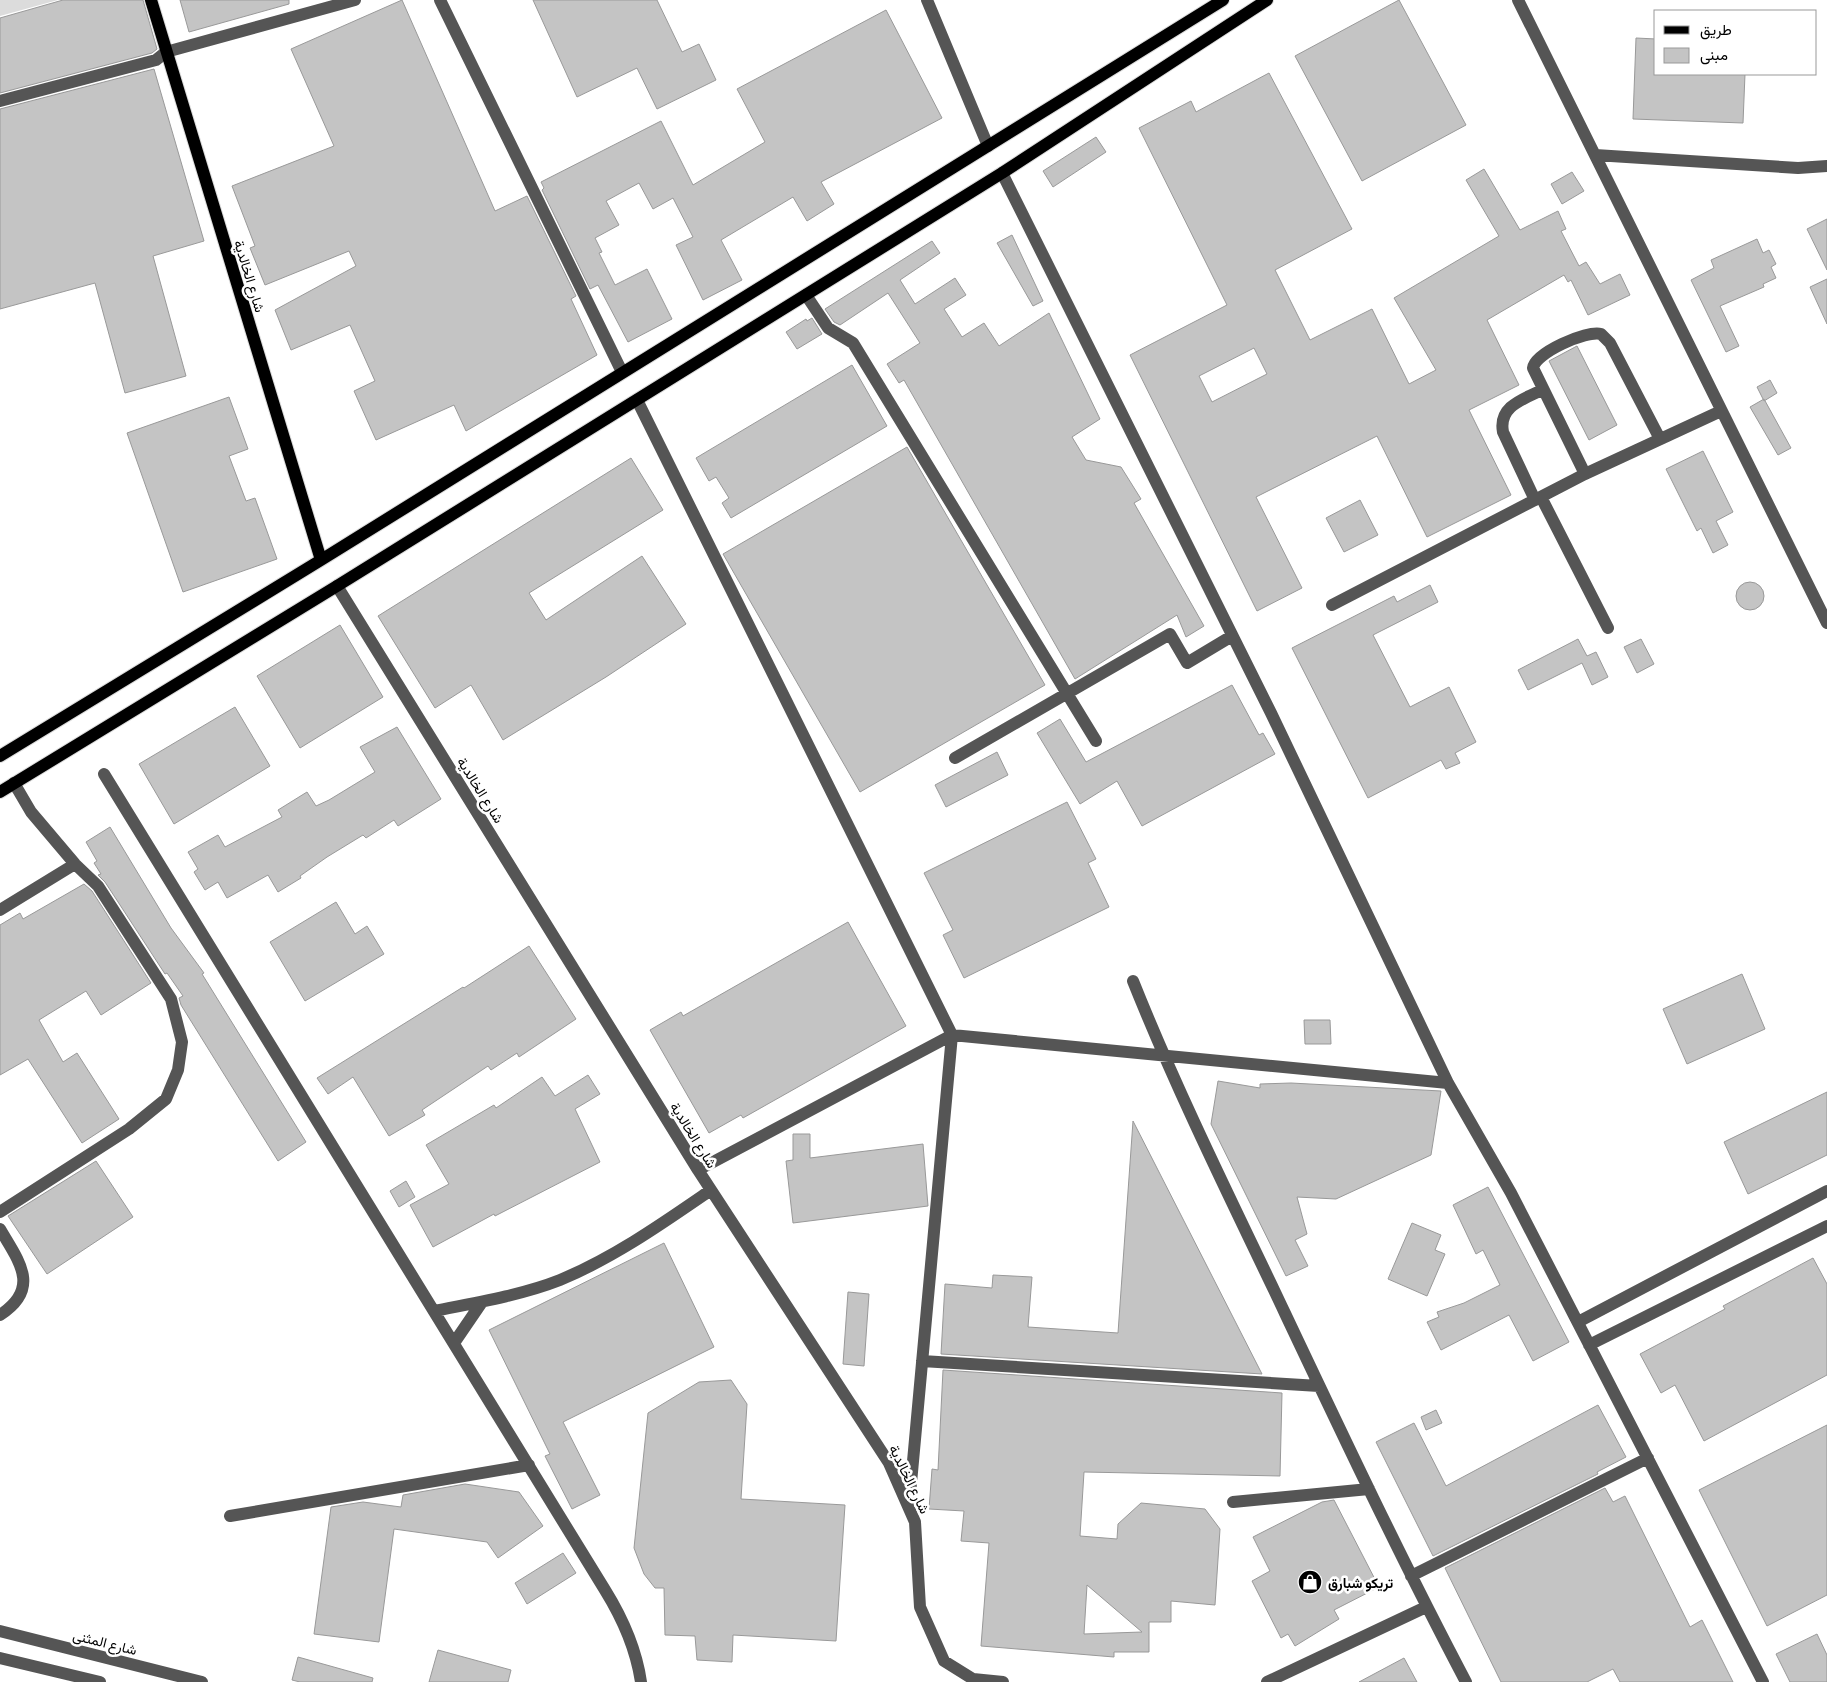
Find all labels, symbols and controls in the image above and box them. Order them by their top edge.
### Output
legend [1654,10,1817,75]
text: طريق [1700,20,1732,40]
text: مبنى [1700,45,1728,65]
street label: شارع الخالدية [228,238,269,315]
street label: شارع الخالدية [452,754,508,828]
street label: شارع الخالدية [665,1099,721,1173]
street label: شارع الخالدية [883,1442,934,1517]
shop icon: تريكو شبارق [1297,1569,1323,1595]
place label: تريكو شبارق [1328,1574,1394,1592]
street label: شارع المثنى [71,1626,139,1661]

